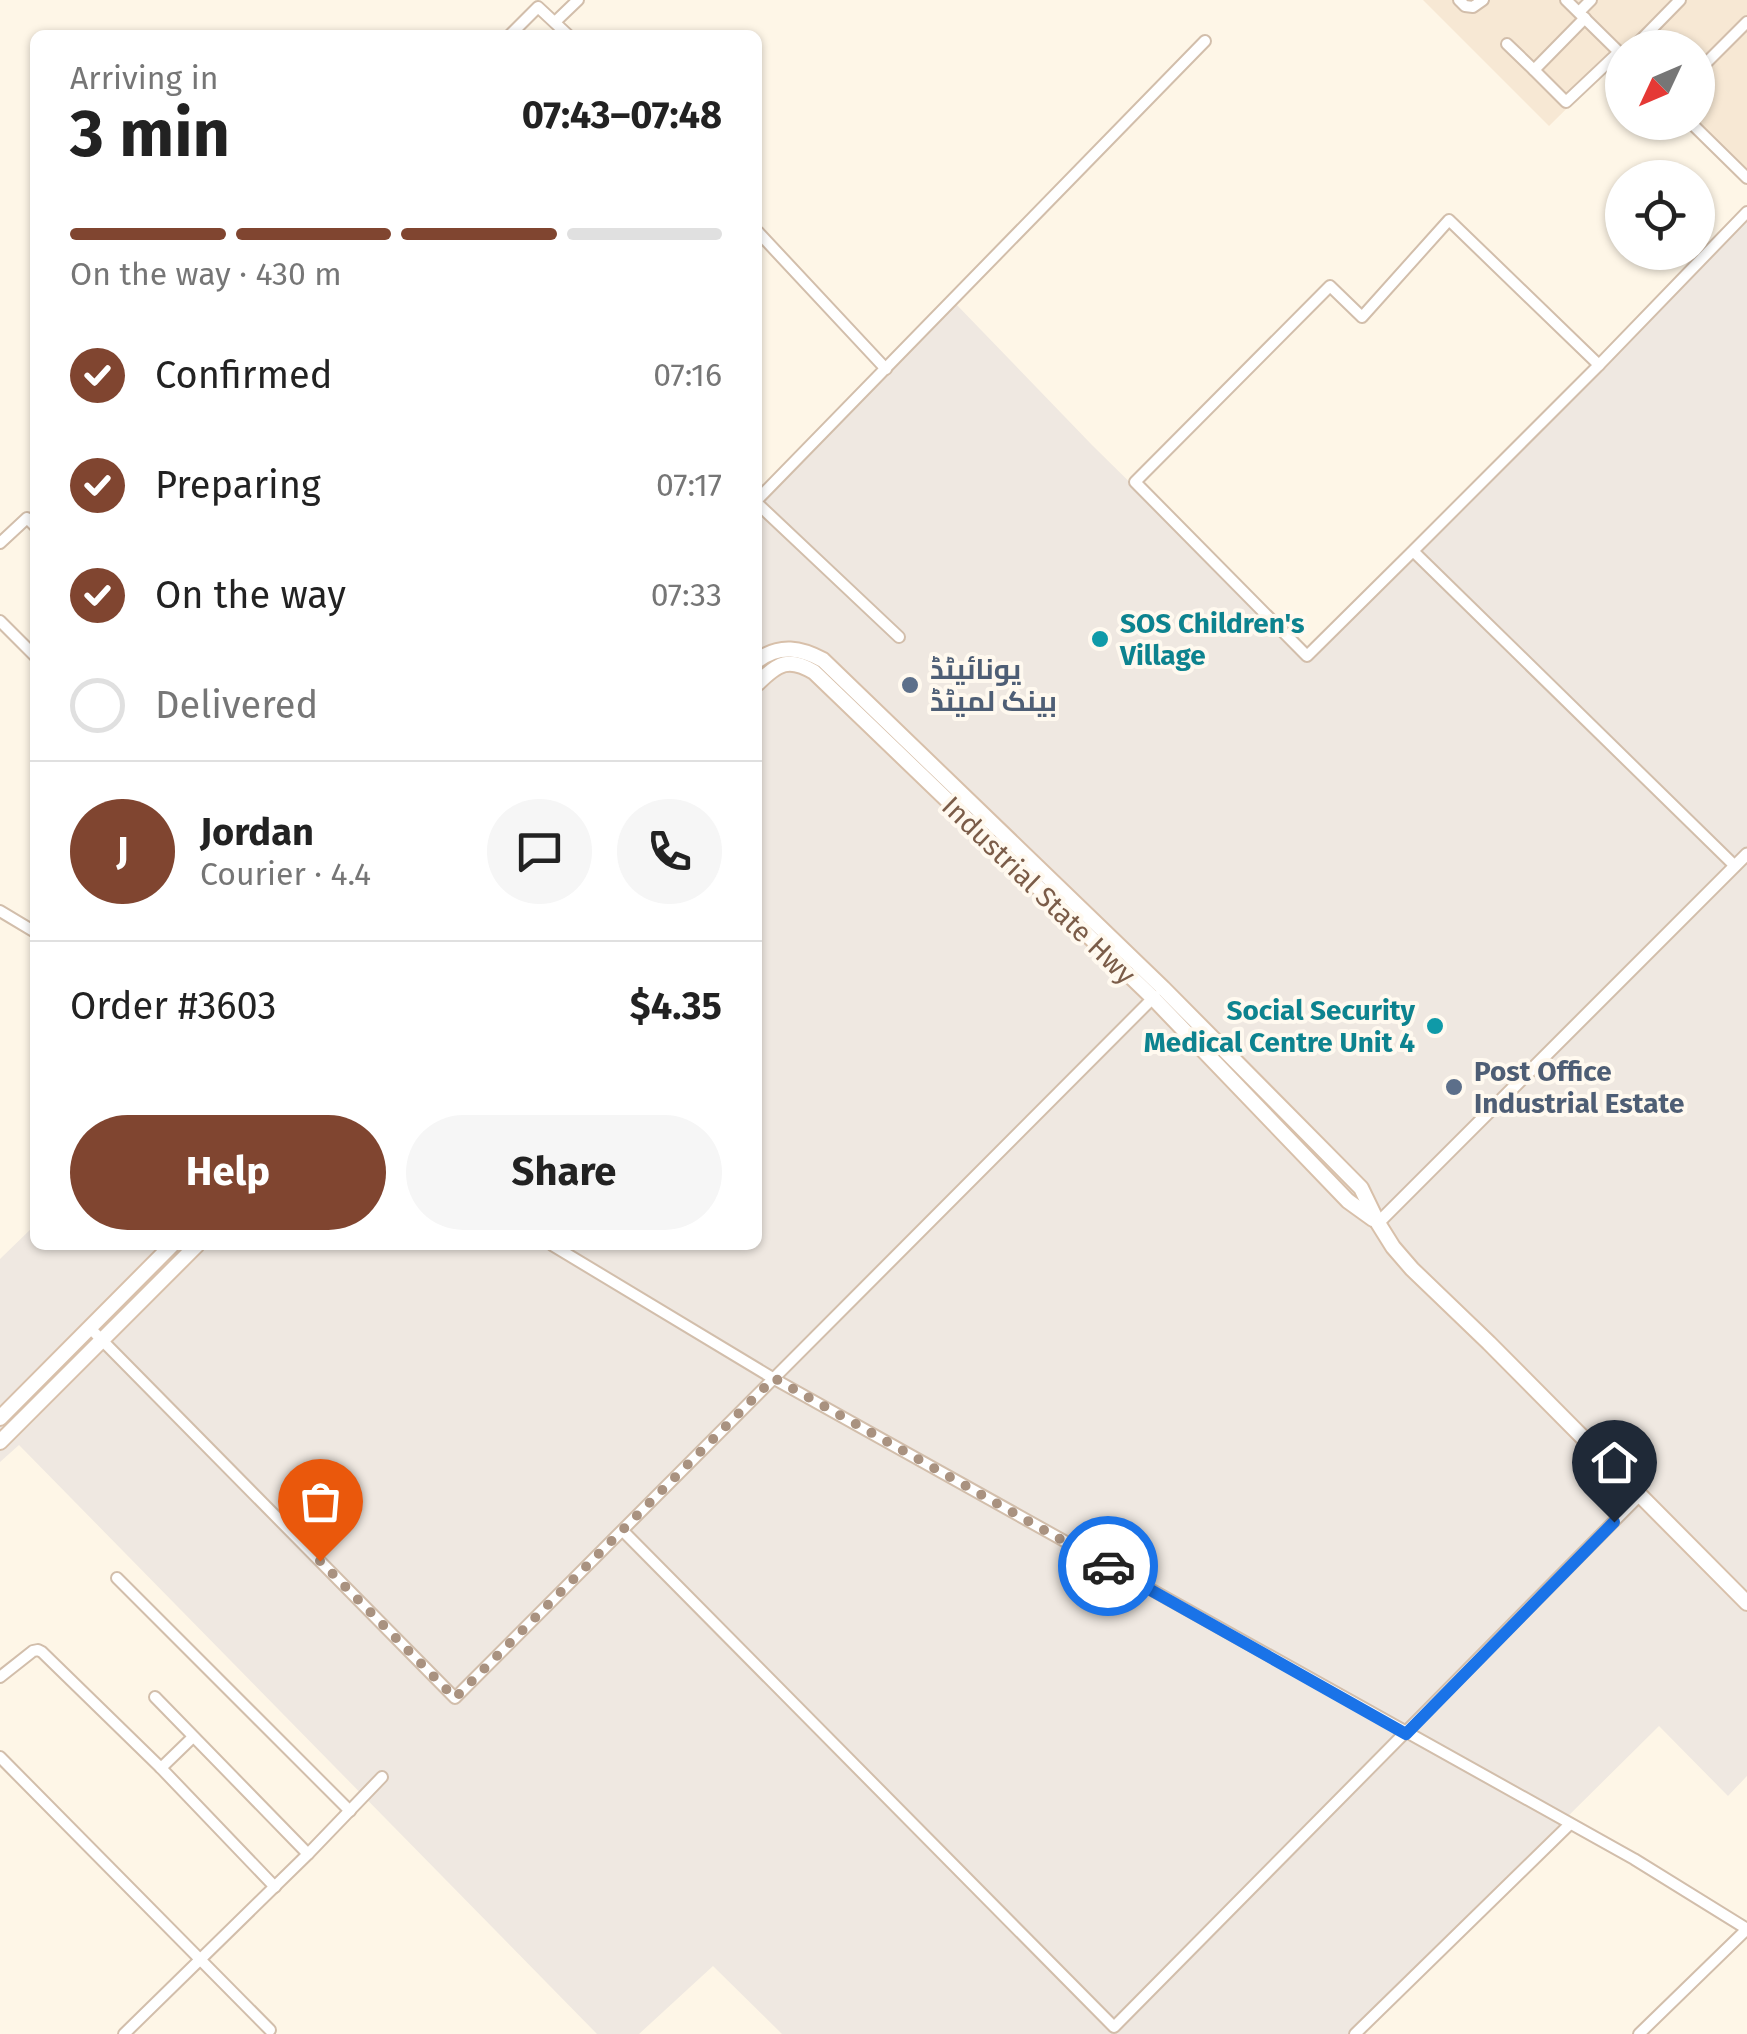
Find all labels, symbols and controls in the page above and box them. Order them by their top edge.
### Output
north arrow [1605,30,1715,140]
map controls [1605,30,1715,270]
text: Arriving in [70,59,218,97]
text: 07:43–07:48 [522,92,722,138]
text: 3 min [70,95,230,173]
button: locate [1605,160,1715,270]
text: On the way · 430 m [70,255,342,293]
icon: check [70,348,125,403]
text: Confirmed [155,352,333,398]
text: 07:16 [653,356,722,394]
icon: check [70,458,125,513]
text: Preparing [155,462,321,508]
text: 07:17 [656,466,722,504]
icon: check [70,568,125,623]
text: On the way [155,572,346,618]
text: 07:33 [651,576,722,614]
place label: SOS Children's Village [1119,607,1305,672]
marker: SOS Children's Village [1089,628,1111,650]
place label: یونائیٹڈ بینک لمیٹڈ [930,653,1057,718]
marker: یونائیٹڈ بینک لمیٹڈ [899,674,921,696]
text: Delivered [155,682,318,728]
street label: Industrial State Hwy [935,790,1142,991]
button: chat [487,799,592,904]
button: phone [617,799,722,904]
text: Jordan [200,809,314,855]
text: J [116,828,129,874]
text: Courier · 4.4 [200,855,371,893]
text: Order #3603 [70,983,276,1029]
text: $4.35 [630,983,722,1029]
place label: Social Security Medical Centre Unit 4 [1144,994,1415,1059]
marker: Social Security Medical Centre Unit 4 [1424,1015,1446,1037]
place label: Post Office Industrial Estate [1474,1055,1684,1120]
marker: Post Office Industrial Estate [1443,1076,1465,1098]
button: Help [70,1115,386,1230]
button: Share [406,1115,722,1230]
pin [1572,1420,1657,1523]
icon: home [1587,1435,1642,1490]
pin [278,1459,363,1562]
icon: bag [293,1474,348,1529]
courier [1058,1516,1158,1616]
icon: car [1081,1539,1136,1594]

